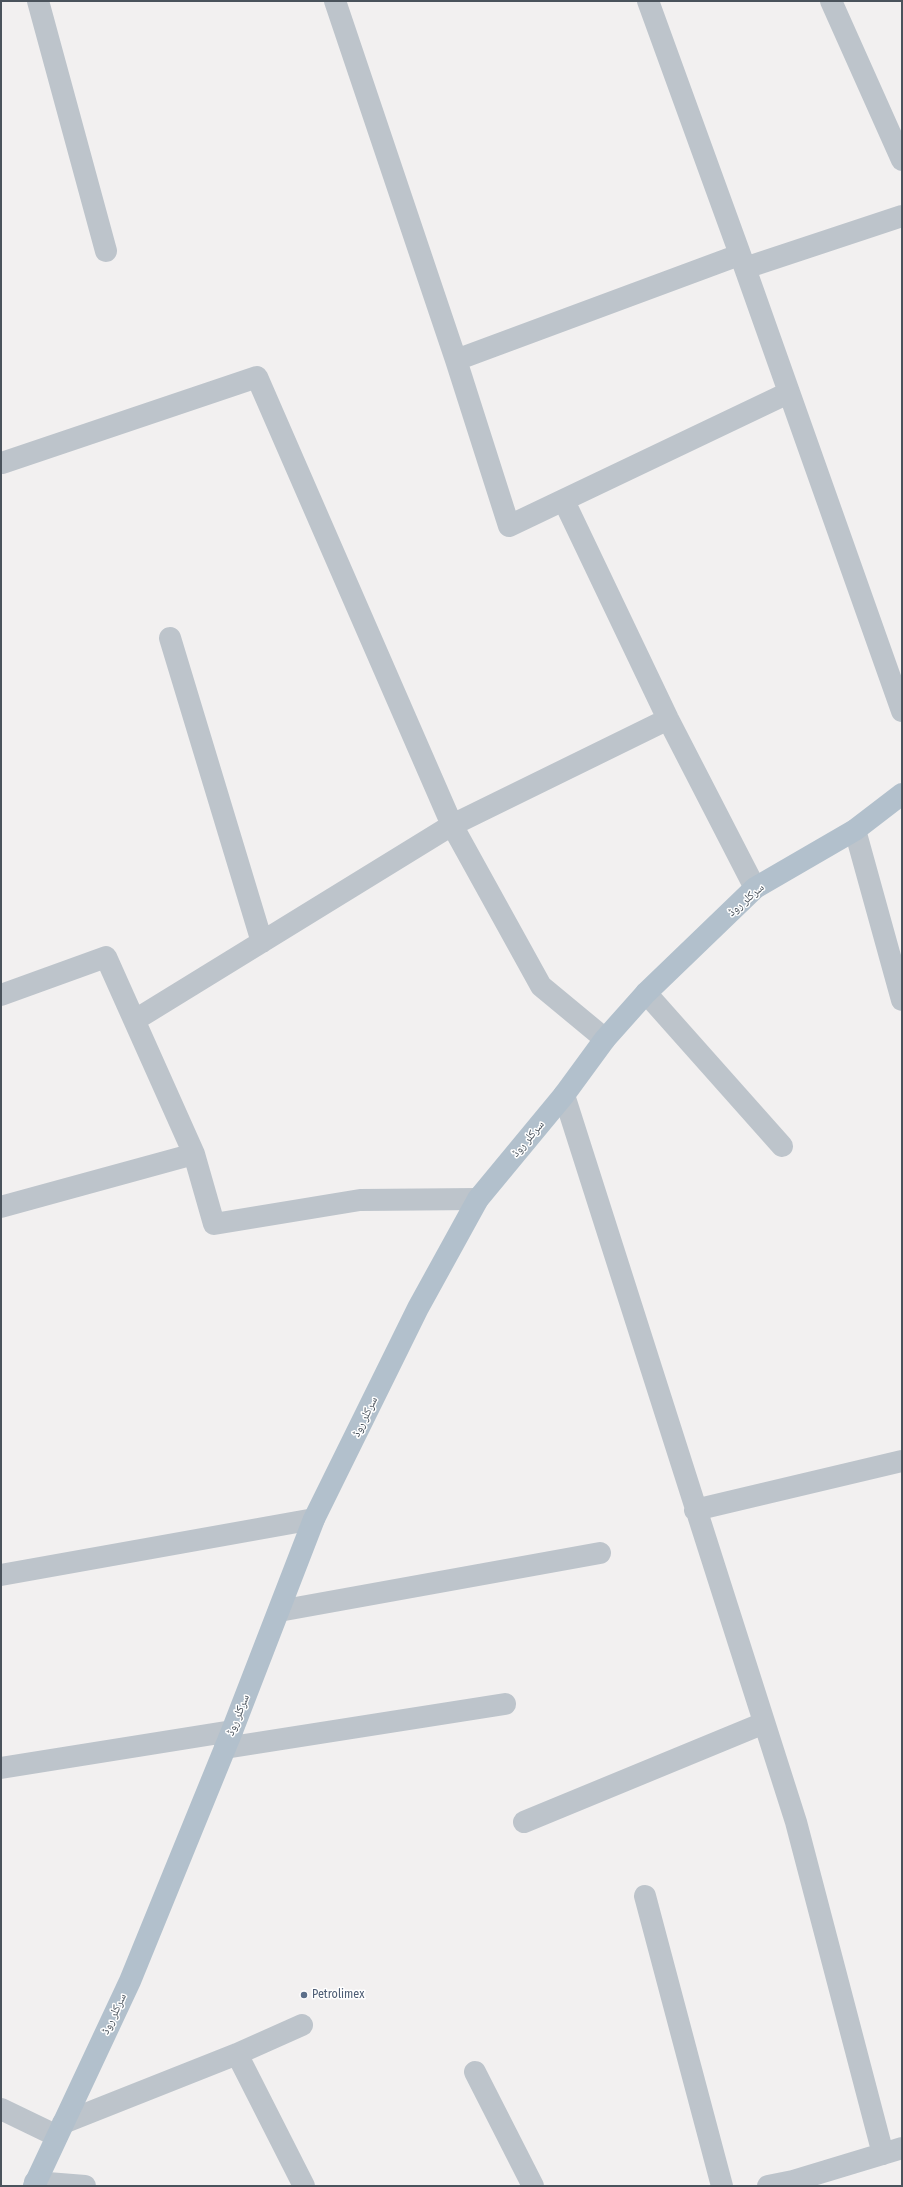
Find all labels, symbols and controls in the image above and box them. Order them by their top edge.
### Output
street label: سرکلر روڈ [725,880,767,920]
street label: سرکلر روڈ [508,1118,548,1160]
street label: سرکلر روڈ [349,1394,381,1440]
street label: سرکلر روڈ [223,1692,253,1738]
place label: Petrolimex [312,1988,364,2002]
marker: Petrolimex [299,1990,309,2000]
street label: سرکلر روڈ [98,1991,130,2037]

